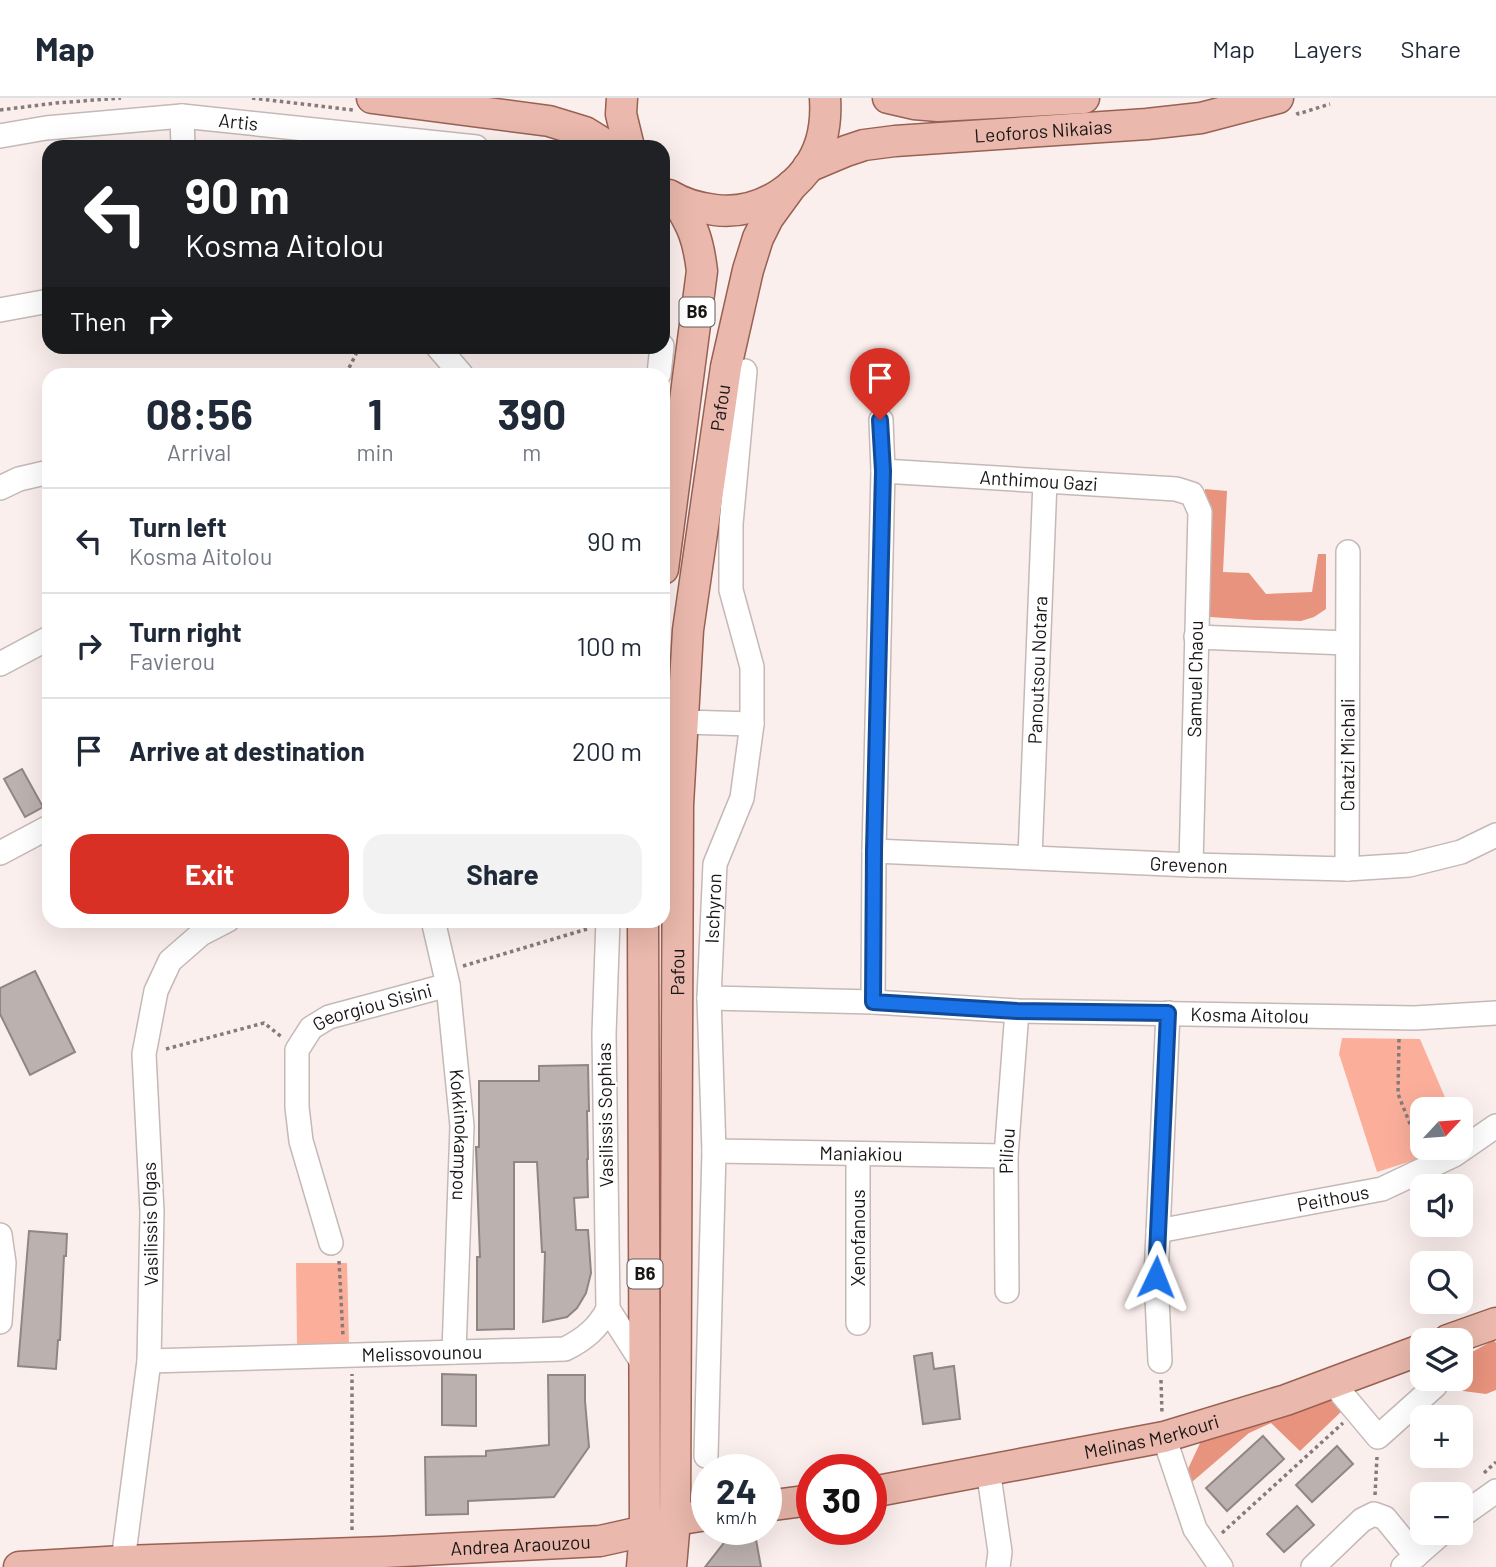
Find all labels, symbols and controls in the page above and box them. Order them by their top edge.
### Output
text: Map [35,28,95,68]
text: Map [1212,34,1255,63]
text: Layers [1293,34,1362,63]
text: Share [1400,34,1461,63]
street label: Artis [218,108,259,135]
street label: Leoforos Nikaias [974,114,1113,147]
text: 90 m [185,165,290,224]
icon: left [70,168,161,259]
text: Kosma Aitolou [185,225,384,263]
road number: B6 [680,298,714,327]
icon: right [141,301,179,339]
text: Then [70,305,127,336]
pin [850,348,910,420]
icon: arrive [861,359,899,397]
street label: Pafou [705,383,734,433]
text: 08:56 [146,388,253,438]
text: 1 [368,388,383,438]
text: 390 [497,388,566,438]
text: Arrival [167,438,231,466]
text: min [356,438,394,466]
text: m [522,438,541,466]
street label: Anthimou Gazi [979,465,1099,495]
text: Turn left [129,511,227,542]
icon: left [70,522,108,560]
text: 90 m [587,525,642,556]
text: Kosma Aitolou [129,542,272,570]
street label: Panoutsou Notara [1023,596,1051,745]
text: Turn right [129,616,242,647]
street label: Samuel Chaou [1182,620,1207,738]
icon: right [70,627,108,665]
text: 100 m [577,630,642,661]
text: Favierou [129,647,215,675]
street label: Chatzi Michali [1335,698,1359,812]
icon: arrive [70,732,108,770]
text: Arrive at destination [129,735,365,766]
text: 200 m [572,735,642,766]
button: Exit [70,834,349,914]
button: Share [363,834,642,914]
street label: Grevenon [1149,851,1228,877]
street label: Ischyron [699,873,726,944]
street label: Pafou [665,948,688,996]
street label: Georgiou Sisini [308,978,434,1035]
street label: Kosma Aitolou [1190,1002,1309,1027]
street label: Vasilissis Sophias [592,1042,617,1188]
street label: Kokkinokampou [445,1068,474,1201]
north arrow [1410,1097,1474,1160]
map controls [1410,1097,1473,1545]
street label: Piliou [994,1127,1019,1174]
street label: Maniakiou [819,1141,903,1165]
street label: Vasilissis Olgas [137,1162,162,1286]
button: sound [1410,1174,1473,1237]
street label: Peithous [1295,1180,1371,1216]
street label: Xenofanous [846,1189,869,1287]
position arrow [1119,1240,1193,1314]
button: search [1410,1251,1473,1314]
road number: B6 [628,1260,662,1288]
button: layers [1410,1328,1473,1391]
street label: Melissovounou [361,1339,483,1366]
button: + [1410,1405,1473,1468]
street label: Melinas Merkouri [1082,1409,1222,1463]
speed limit sign: 30 [796,1454,887,1545]
text: 24 [716,1469,757,1511]
button: − [1410,1482,1473,1545]
text: km/h [716,1506,757,1528]
street label: Andrea Araouzou [450,1530,591,1560]

